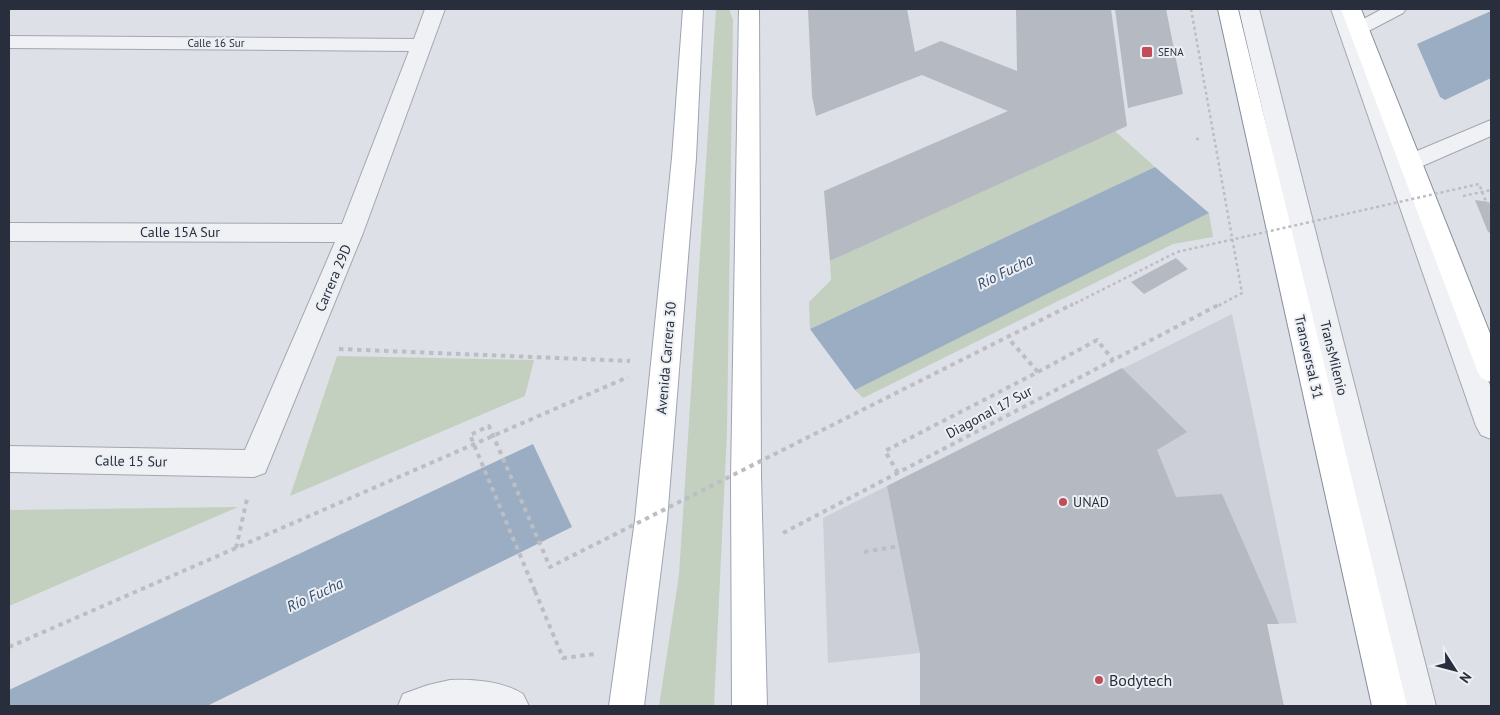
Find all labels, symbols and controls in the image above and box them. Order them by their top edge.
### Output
street label: Calle 16 Sur [188,36,245,50]
marker: SENA [1140,45,1154,59]
place label: SENA [1158,45,1184,59]
street label: Calle 15A Sur [140,223,220,241]
street label: Carrera 29D [311,242,355,314]
water label: Río Fucha [974,250,1037,293]
street label: Avenida Carrera 30 [652,301,680,415]
street label: Transversal 31 [1291,313,1327,401]
street label: TransMilenio [1316,319,1352,397]
street label: Diagonal 17 Sur [943,382,1035,442]
street label: Calle 15 Sur [95,451,168,471]
place label: UNAD [1073,493,1109,511]
marker: UNAD [1057,496,1069,508]
water label: Río Fucha [283,573,347,616]
north arrow [1430,645,1480,695]
text: N [1456,669,1476,687]
place label: Bodytech [1109,670,1172,690]
marker: Bodytech [1093,674,1105,686]

